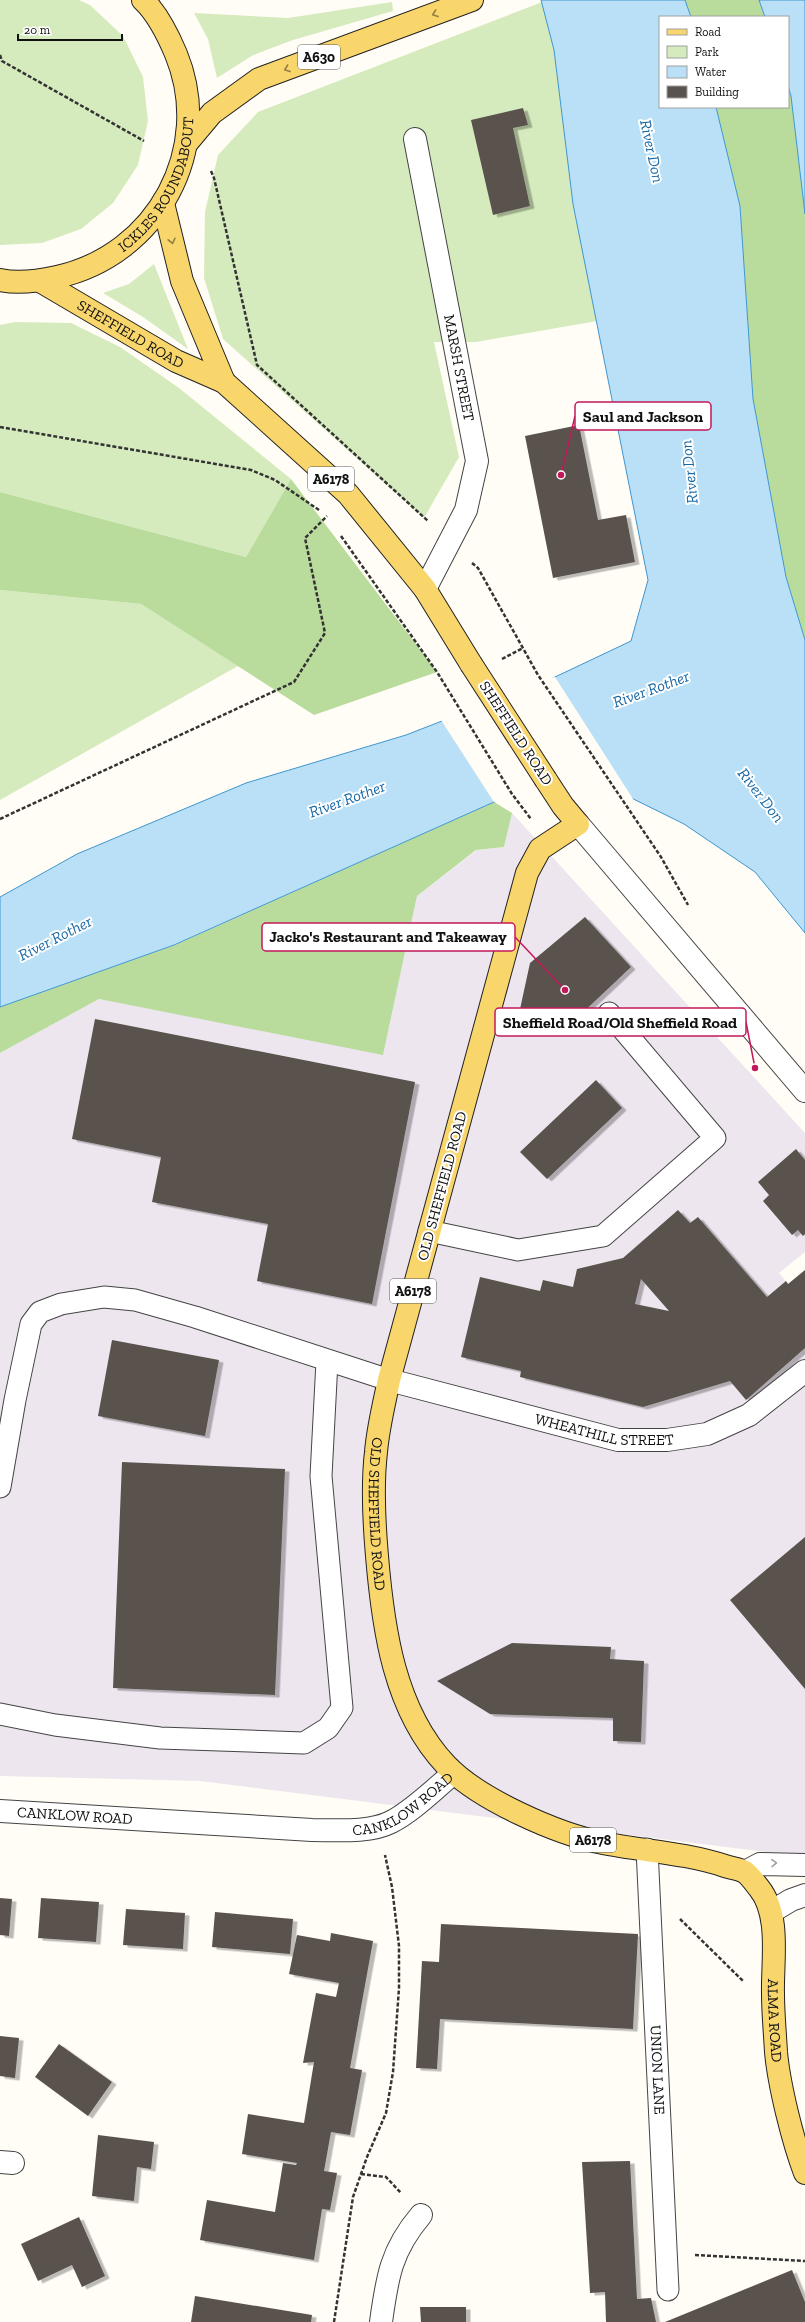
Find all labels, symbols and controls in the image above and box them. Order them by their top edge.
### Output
one-way arrow [432,9,439,17]
scale bar [18,16,122,42]
legend [659,16,789,108]
text: 20 m [24,23,51,37]
text: Road [695,25,721,39]
road number: A630 [298,45,340,69]
text: Park [695,45,720,59]
one-way arrow [284,64,291,72]
text: Water [695,65,727,79]
text: Building [695,85,739,99]
street label: ICKLES ROUNDABOUT [115,116,197,256]
water label: River Don [636,118,668,184]
one-way arrow [168,238,176,244]
street label: SHEFFIELD ROAD [74,296,187,372]
street label: MARSH STREET [440,313,478,423]
callout: Saul and Jackson [575,402,711,430]
text: Saul and Jackson [583,407,704,426]
water label: River Don [676,439,702,505]
road number: A6178 [308,467,354,491]
water label: River Rother [610,666,692,712]
street label: SHEFFIELD ROAD [476,678,556,788]
water label: River Don [734,764,788,826]
water label: River Rother [306,776,388,822]
water label: River Rother [15,911,95,965]
callout: Jacko's Restaurant and Takeaway [262,923,515,951]
text: Jacko's Restaurant and Takeaway [269,927,507,946]
callout: Sheffield Road/Old Sheffield Road [495,1008,746,1036]
text: Sheffield Road/Old Sheffield Road [503,1013,737,1032]
street label: OLD SHEFFIELD ROAD [413,1110,471,1262]
road number: A6178 [390,1279,436,1303]
street label: WHEATHILL STREET [533,1410,675,1449]
street label: OLD SHEFFIELD ROAD [365,1436,389,1592]
street label: CANKLOW ROAD [352,1768,457,1839]
street label: CANKLOW ROAD [16,1803,133,1828]
road number: A6178 [570,1828,616,1852]
one-way arrow [771,1859,777,1868]
street label: ALMA ROAD [764,1979,786,2063]
street label: UNION LANE [646,2025,669,2115]

